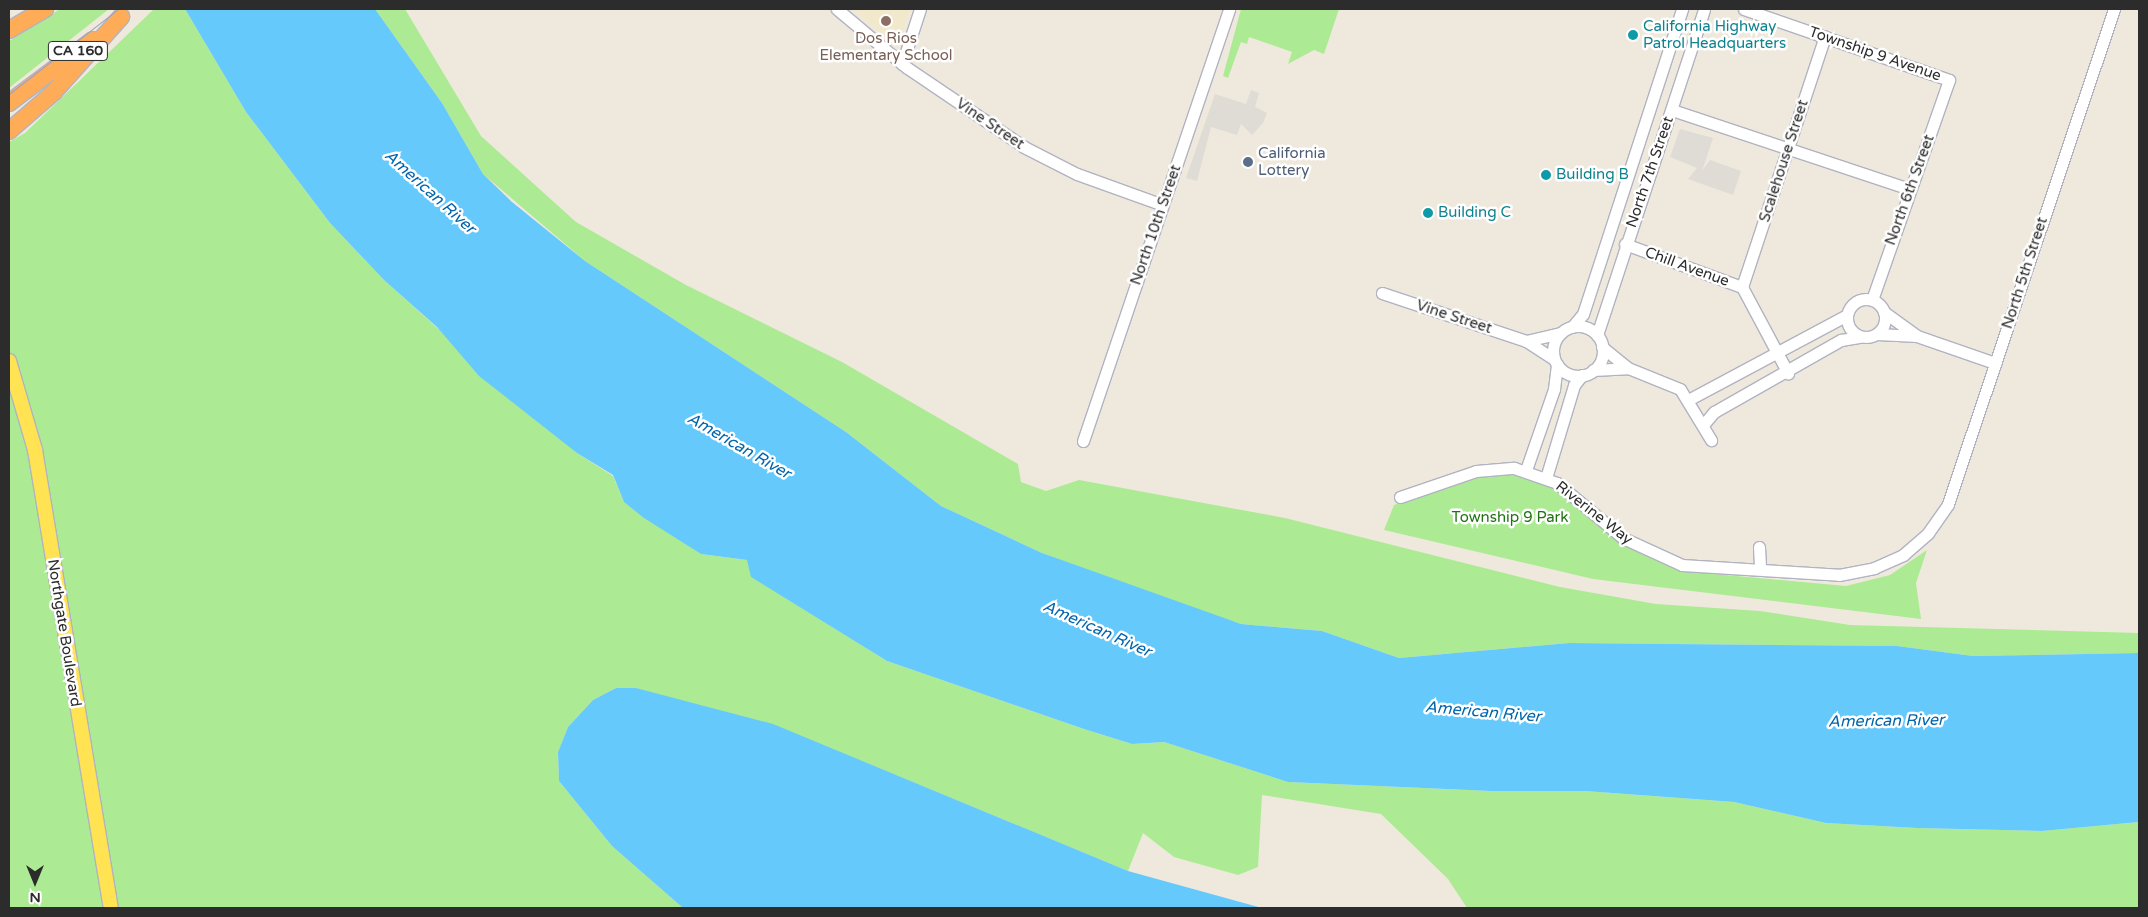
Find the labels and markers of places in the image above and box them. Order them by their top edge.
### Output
marker: Dos Rios Elementary School [880,15,892,27]
place label: California Highway Patrol Headquarters [1643,17,1786,52]
place label: Dos Rios Elementary School [819,29,953,64]
marker: California Highway Patrol Headquarters [1627,29,1639,41]
place label: California Lottery [1258,144,1326,179]
marker: California Lottery [1242,156,1254,168]
place label: Building B [1556,166,1629,184]
marker: Building B [1540,169,1552,181]
place label: Building C [1438,204,1511,222]
marker: Building C [1422,207,1434,219]

